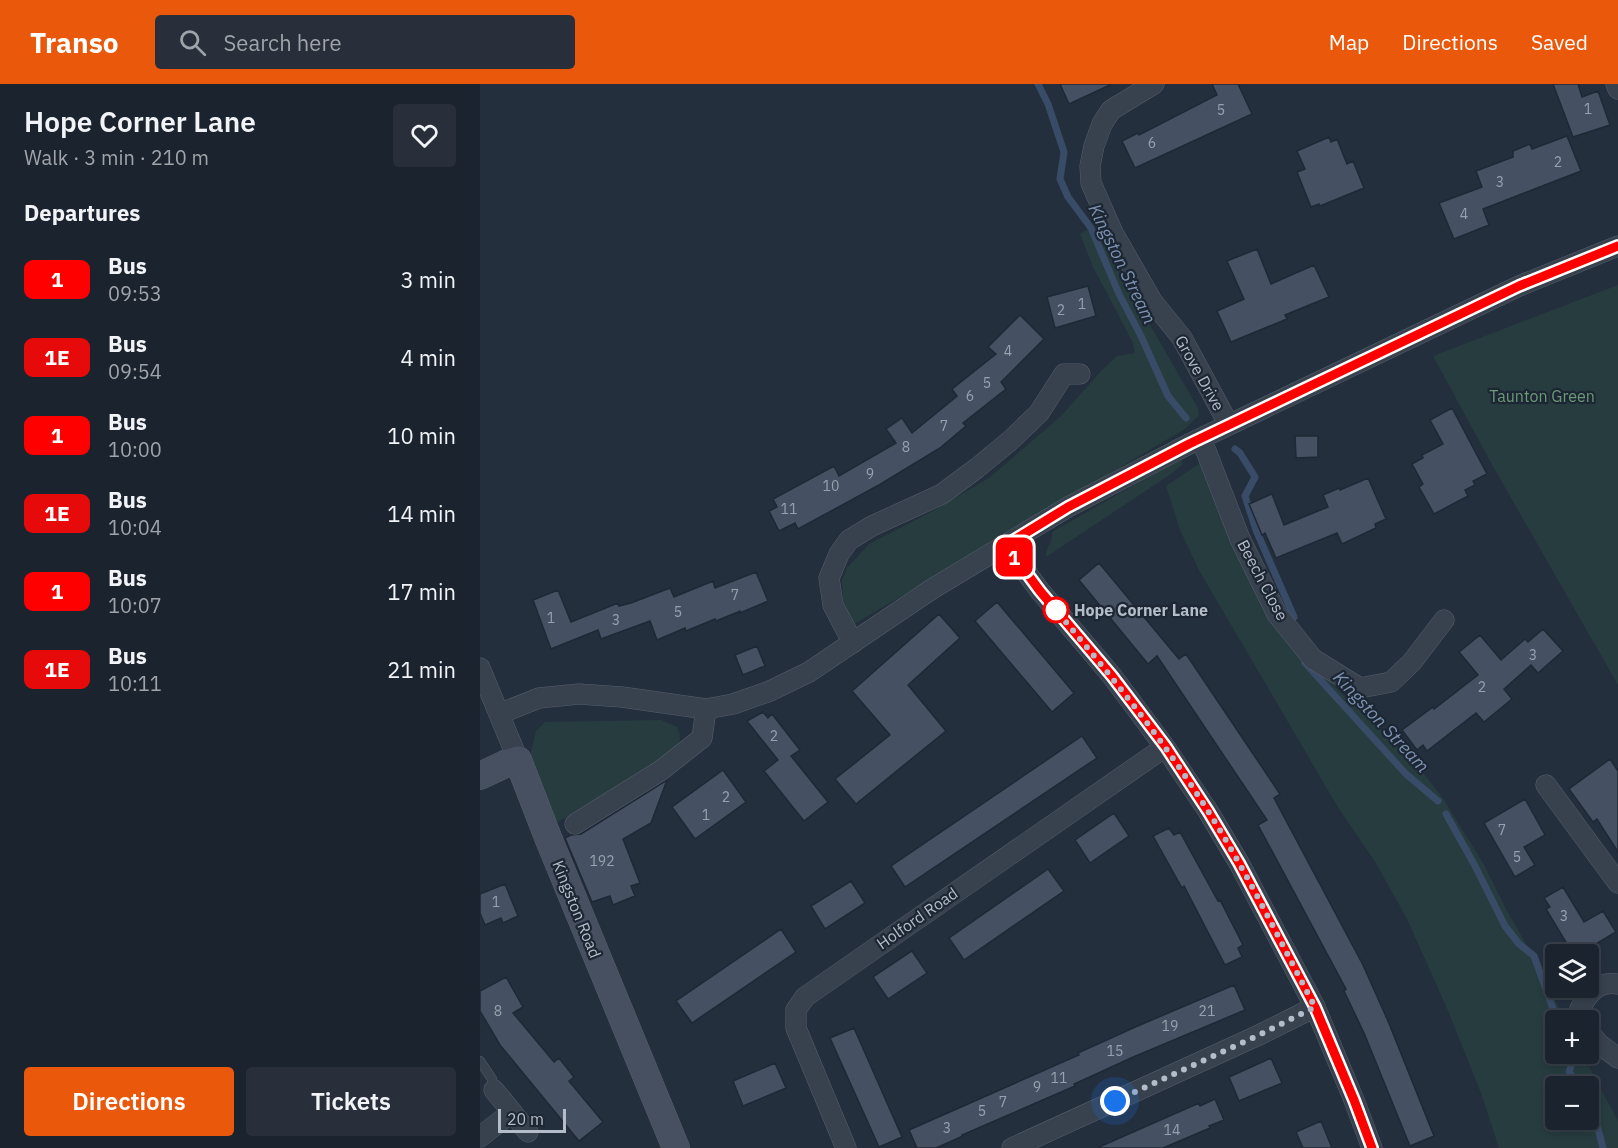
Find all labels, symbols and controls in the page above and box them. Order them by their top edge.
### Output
search box [155,15,575,69]
text: Transo [30,24,119,61]
icon: search [176,26,209,59]
text: Search here [224,28,342,57]
text: Map [1329,28,1369,56]
text: Directions [1402,28,1498,56]
text: Saved [1531,28,1588,56]
house number: 1 [1584,100,1592,118]
house number: 5 [1217,101,1225,119]
text: Hope Corner Lane [24,103,256,140]
button: heart [393,104,456,167]
house number: 6 [1148,134,1156,152]
text: Walk · 3 min · 210 m [24,144,209,171]
house number: 2 [1554,153,1562,171]
house number: 3 [1496,173,1504,191]
text: Departures [24,198,140,227]
water label: Kingston Stream [1083,200,1161,328]
house number: 4 [1460,205,1468,223]
text: Bus [108,251,147,280]
text: 1 [51,265,63,293]
text: 3 min [400,265,456,294]
text: 09:53 [108,280,162,307]
house number: 1 [1078,295,1086,313]
house number: 2 [1057,301,1065,319]
text: Bus [108,329,147,358]
street label: Grove Drive [1171,332,1229,414]
house number: 4 [1004,342,1012,360]
text: 1E [44,343,70,371]
text: 4 min [400,343,456,372]
text: 09:54 [108,358,162,385]
house number: 5 [983,374,991,392]
park label: Taunton Green [1489,386,1595,406]
house number: 6 [966,387,974,405]
text: Bus [108,407,147,436]
house number: 7 [940,417,948,435]
text: 1 [51,421,63,449]
text: 10 min [387,421,456,450]
text: 10:00 [108,436,162,463]
house number: 8 [902,438,910,456]
house number: 9 [866,465,874,483]
house number: 10 [823,477,839,495]
text: Bus [108,485,147,514]
text: 1E [44,499,70,527]
text: 14 min [387,499,456,528]
house number: 11 [781,500,797,518]
text: 10:04 [108,514,162,541]
street label: Beech Close [1233,536,1293,624]
line badge: 1 [994,538,1034,576]
text: 1 [1008,543,1020,571]
text: Bus [108,563,147,592]
text: 1 [51,577,63,605]
text: 17 min [387,577,456,606]
house number: 7 [731,586,739,604]
text: 10:07 [108,592,162,619]
marker: Hope Corner Lane [1043,597,1069,623]
place label: Hope Corner Lane [1074,600,1208,620]
house number: 5 [674,603,682,621]
house number: 1 [547,609,555,627]
house number: 3 [612,611,620,629]
text: Bus [108,641,147,670]
house number: 3 [1529,646,1537,664]
text: 1E [44,655,70,683]
text: 21 min [387,655,456,684]
water label: Kingston Stream [1328,666,1434,777]
text: 10:11 [108,670,162,697]
house number: 2 [1478,678,1486,696]
house number: 2 [770,727,778,745]
house number: 2 [722,788,730,806]
house number: 1 [702,806,710,824]
house number: 7 [1498,821,1506,839]
house number: 5 [1513,848,1521,866]
house number: 192 [589,852,615,870]
street label: Kingston Road [548,857,606,961]
street label: Holford Road [873,883,961,953]
house number: 1 [492,893,500,911]
house number: 3 [1560,907,1568,925]
map controls [1545,944,1599,1130]
button: layers [1545,944,1599,998]
house number: 8 [494,1002,502,1020]
house number: 21 [1199,1002,1215,1020]
button: + [1545,1010,1599,1064]
house number: 19 [1162,1017,1178,1035]
house number: 15 [1107,1042,1123,1060]
button: Directions [24,1067,234,1136]
button: Tickets [246,1067,456,1136]
house number: 11 [1051,1069,1067,1087]
button: − [1545,1076,1599,1130]
house number: 9 [1033,1078,1041,1096]
your location [1100,1086,1130,1116]
house number: 7 [999,1093,1007,1111]
house number: 5 [978,1102,986,1120]
scale bar [498,1106,566,1134]
text: 20 m [507,1109,544,1129]
house number: 3 [943,1119,951,1137]
house number: 14 [1164,1121,1180,1139]

